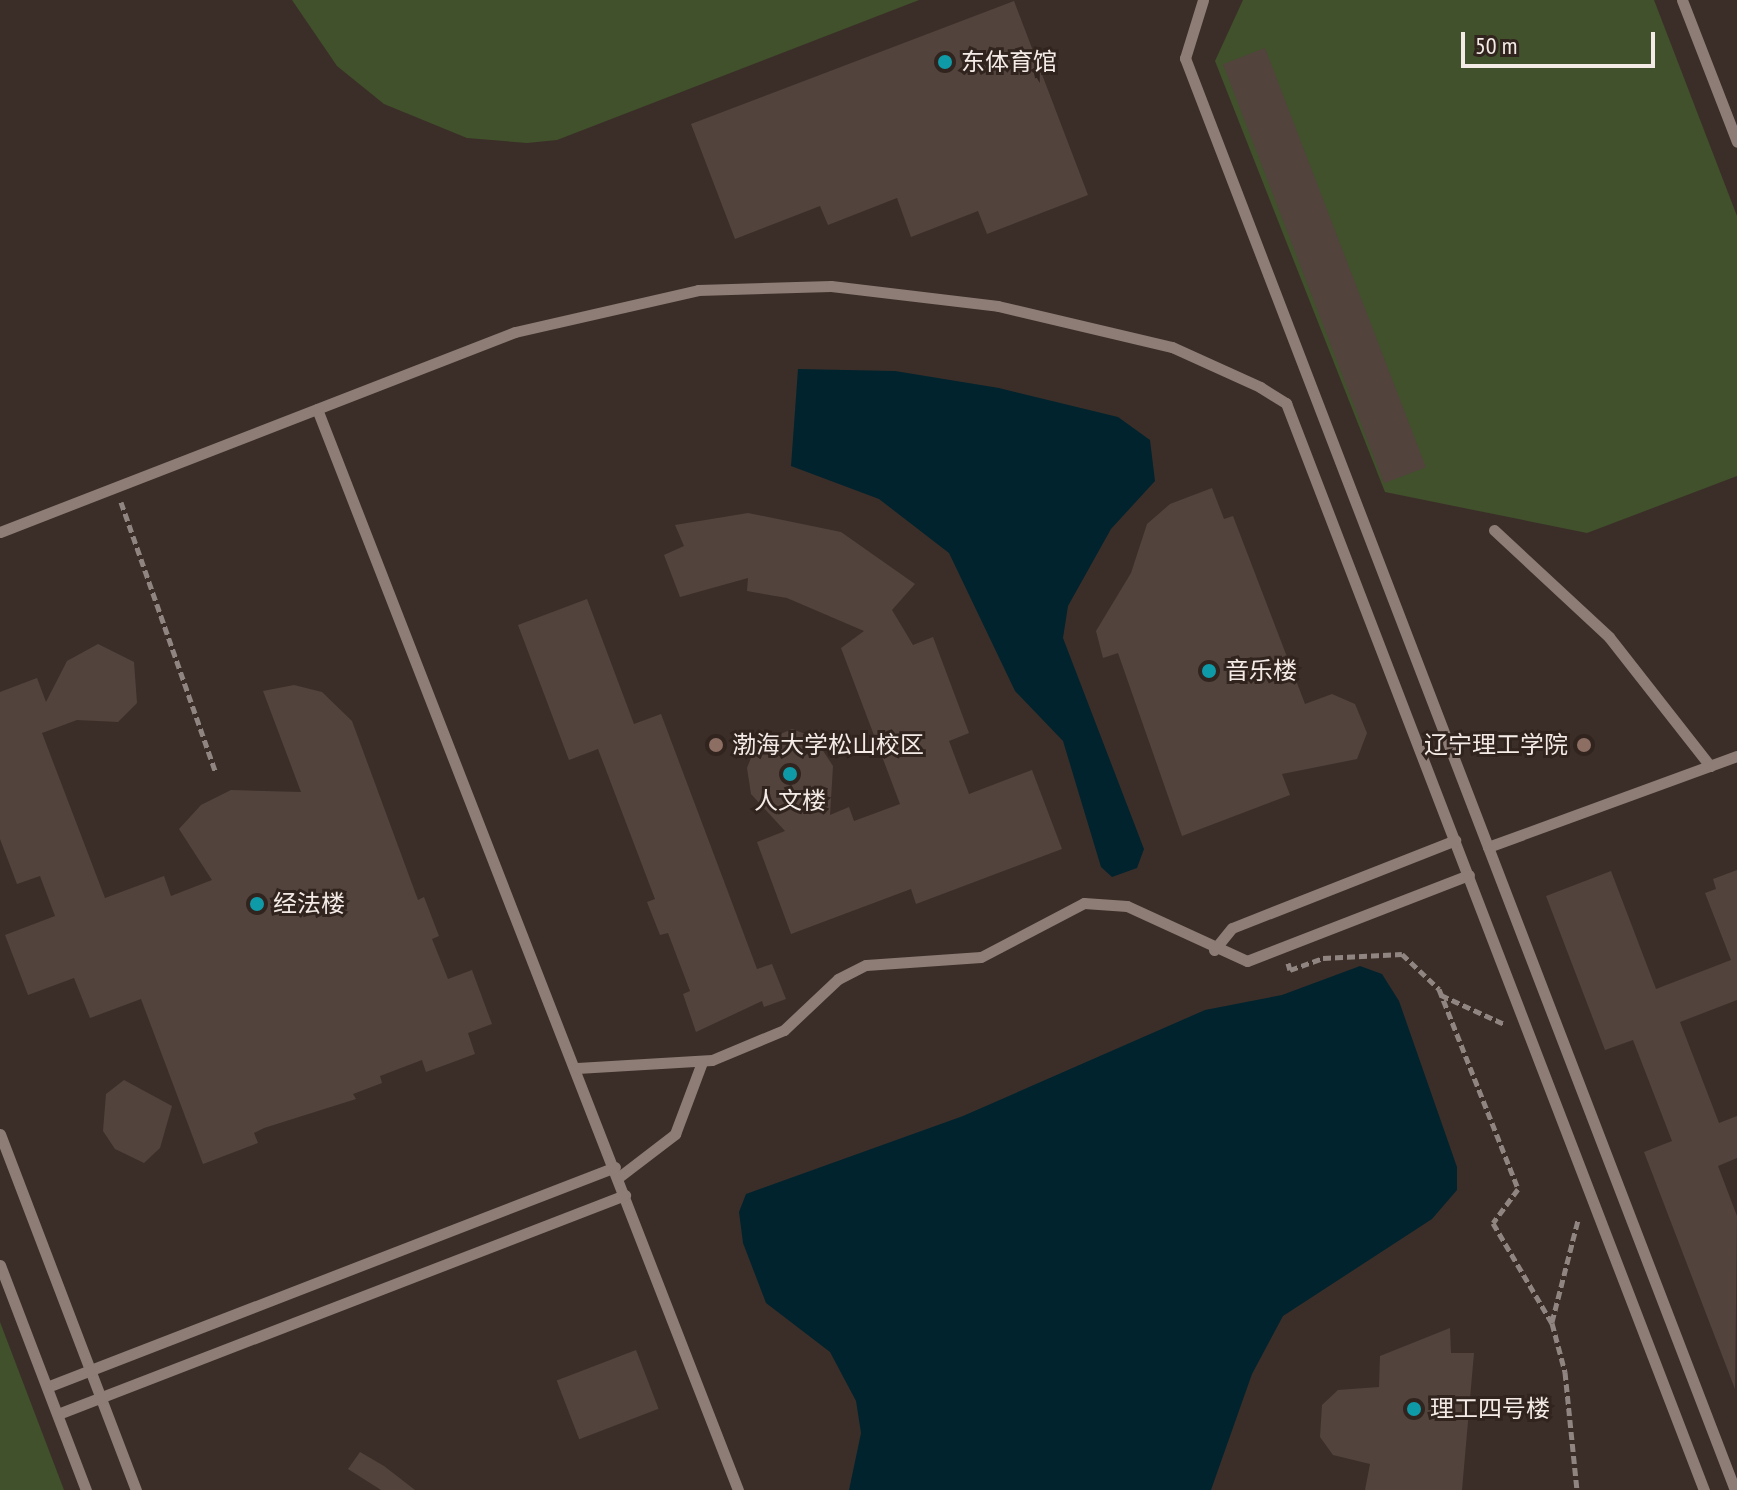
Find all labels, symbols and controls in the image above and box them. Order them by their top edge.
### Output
scale bar [1465,16,1659,66]
text: 50 m [1475,30,1517,61]
place label: 东体育馆 [961,48,1057,76]
marker: 东体育馆 [936,53,954,71]
place label: 音乐楼 [1225,657,1297,685]
marker: 音乐楼 [1200,662,1218,680]
place label: 渤海大学松山校区 [732,731,924,759]
place label: 辽宁理工学院 [1424,731,1568,759]
marker: 渤海大学松山校区 [707,736,725,754]
marker: 辽宁理工学院 [1575,736,1593,754]
marker: 人文楼 [781,765,799,783]
place label: 人文楼 [754,787,826,815]
place label: 经法楼 [273,890,345,918]
marker: 经法楼 [248,895,266,913]
place label: 理工四号楼 [1430,1395,1550,1423]
marker: 理工四号楼 [1405,1400,1423,1418]

